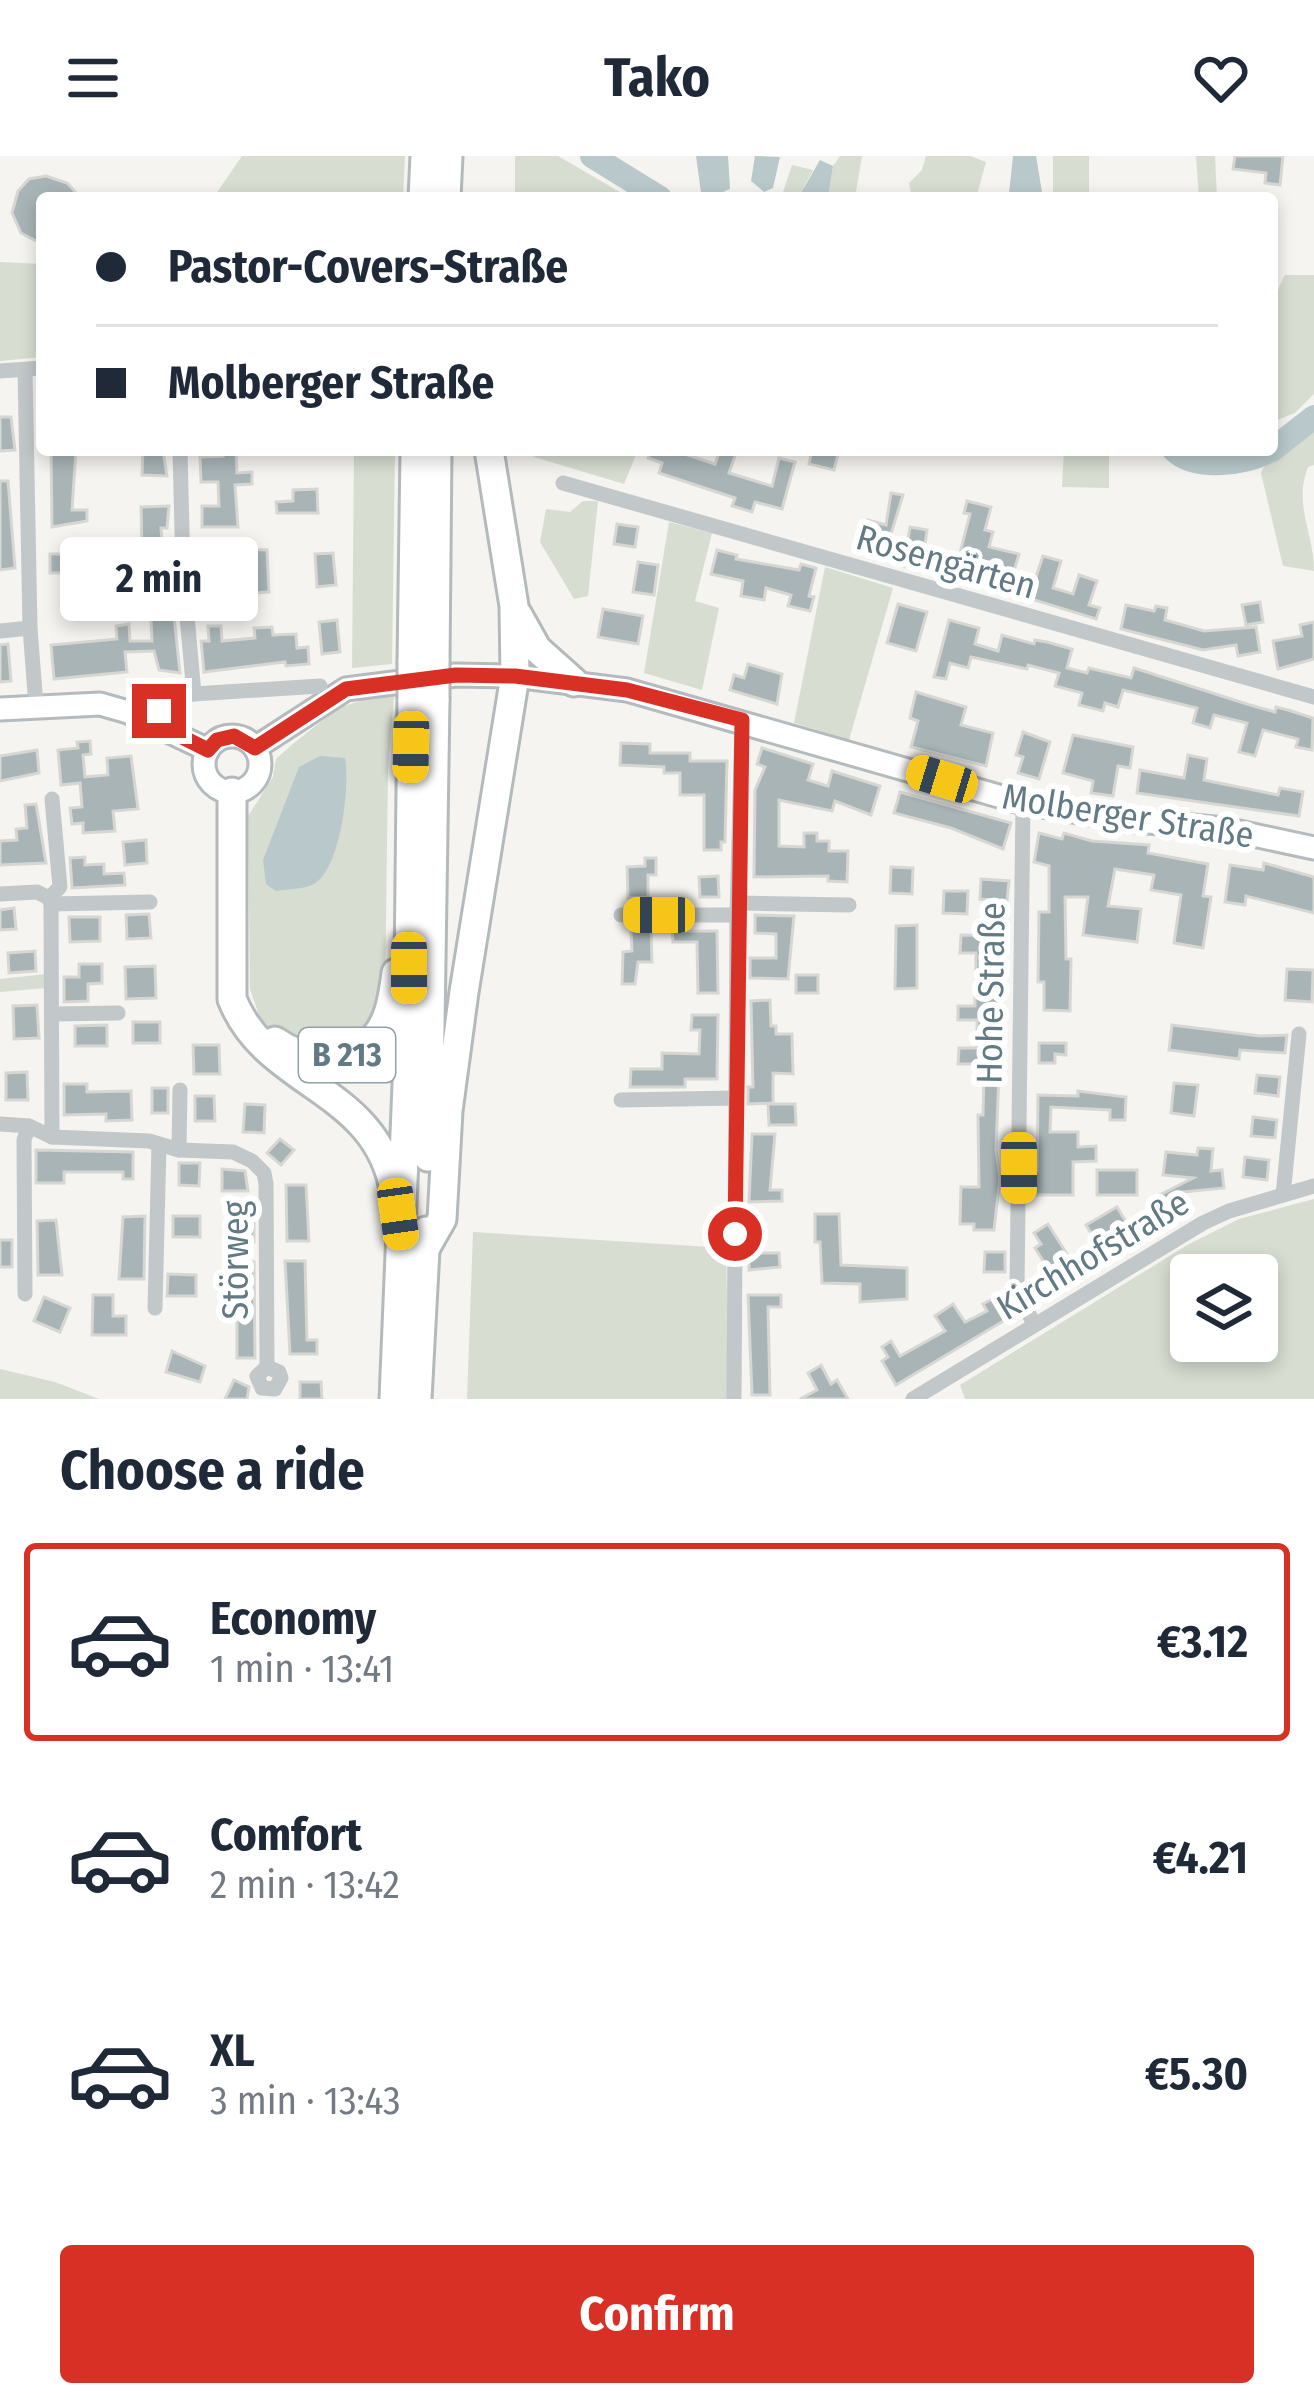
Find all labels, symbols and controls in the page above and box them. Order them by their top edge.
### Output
icon: menu [60,45,126,111]
icon: heart [1188,45,1254,111]
text: Tako [604,46,710,110]
text: Pastor-Covers-Straße [168,240,568,294]
text: Molberger Straße [168,356,494,410]
street label: Rosengärten [851,515,1041,609]
callout: 2 min [60,537,258,621]
text: 2 min [116,556,202,602]
route end [132,684,186,738]
car [392,711,430,783]
car [902,751,982,807]
street label: Molberger Straße [999,774,1257,858]
car [623,897,695,933]
street label: Hohe Straße [967,902,1015,1084]
car [391,932,427,1004]
road number: B 213 [299,1028,395,1082]
car [1001,1132,1037,1204]
car [375,1176,421,1252]
street label: Kirchhofstraße [989,1180,1197,1330]
street label: Störweg [214,1200,258,1319]
route start [708,1207,762,1261]
map controls [1170,1254,1278,1362]
button: layers [1170,1254,1278,1362]
text: Choose a ride [60,1439,365,1503]
icon: car [66,1588,174,1696]
text: Economy [210,1592,376,1646]
text: €3.12 [1157,1615,1248,1669]
text: 1 min · 13:41 [210,1646,394,1692]
icon: car [66,1804,174,1912]
text: Comfort [210,1808,362,1862]
text: €4.21 [1153,1831,1248,1885]
text: 2 min · 13:42 [210,1862,400,1908]
icon: car [66,2020,174,2128]
text: XL [210,2024,255,2078]
text: €5.30 [1145,2047,1248,2101]
text: 3 min · 13:43 [210,2078,401,2124]
button: Confirm [60,2245,1254,2383]

